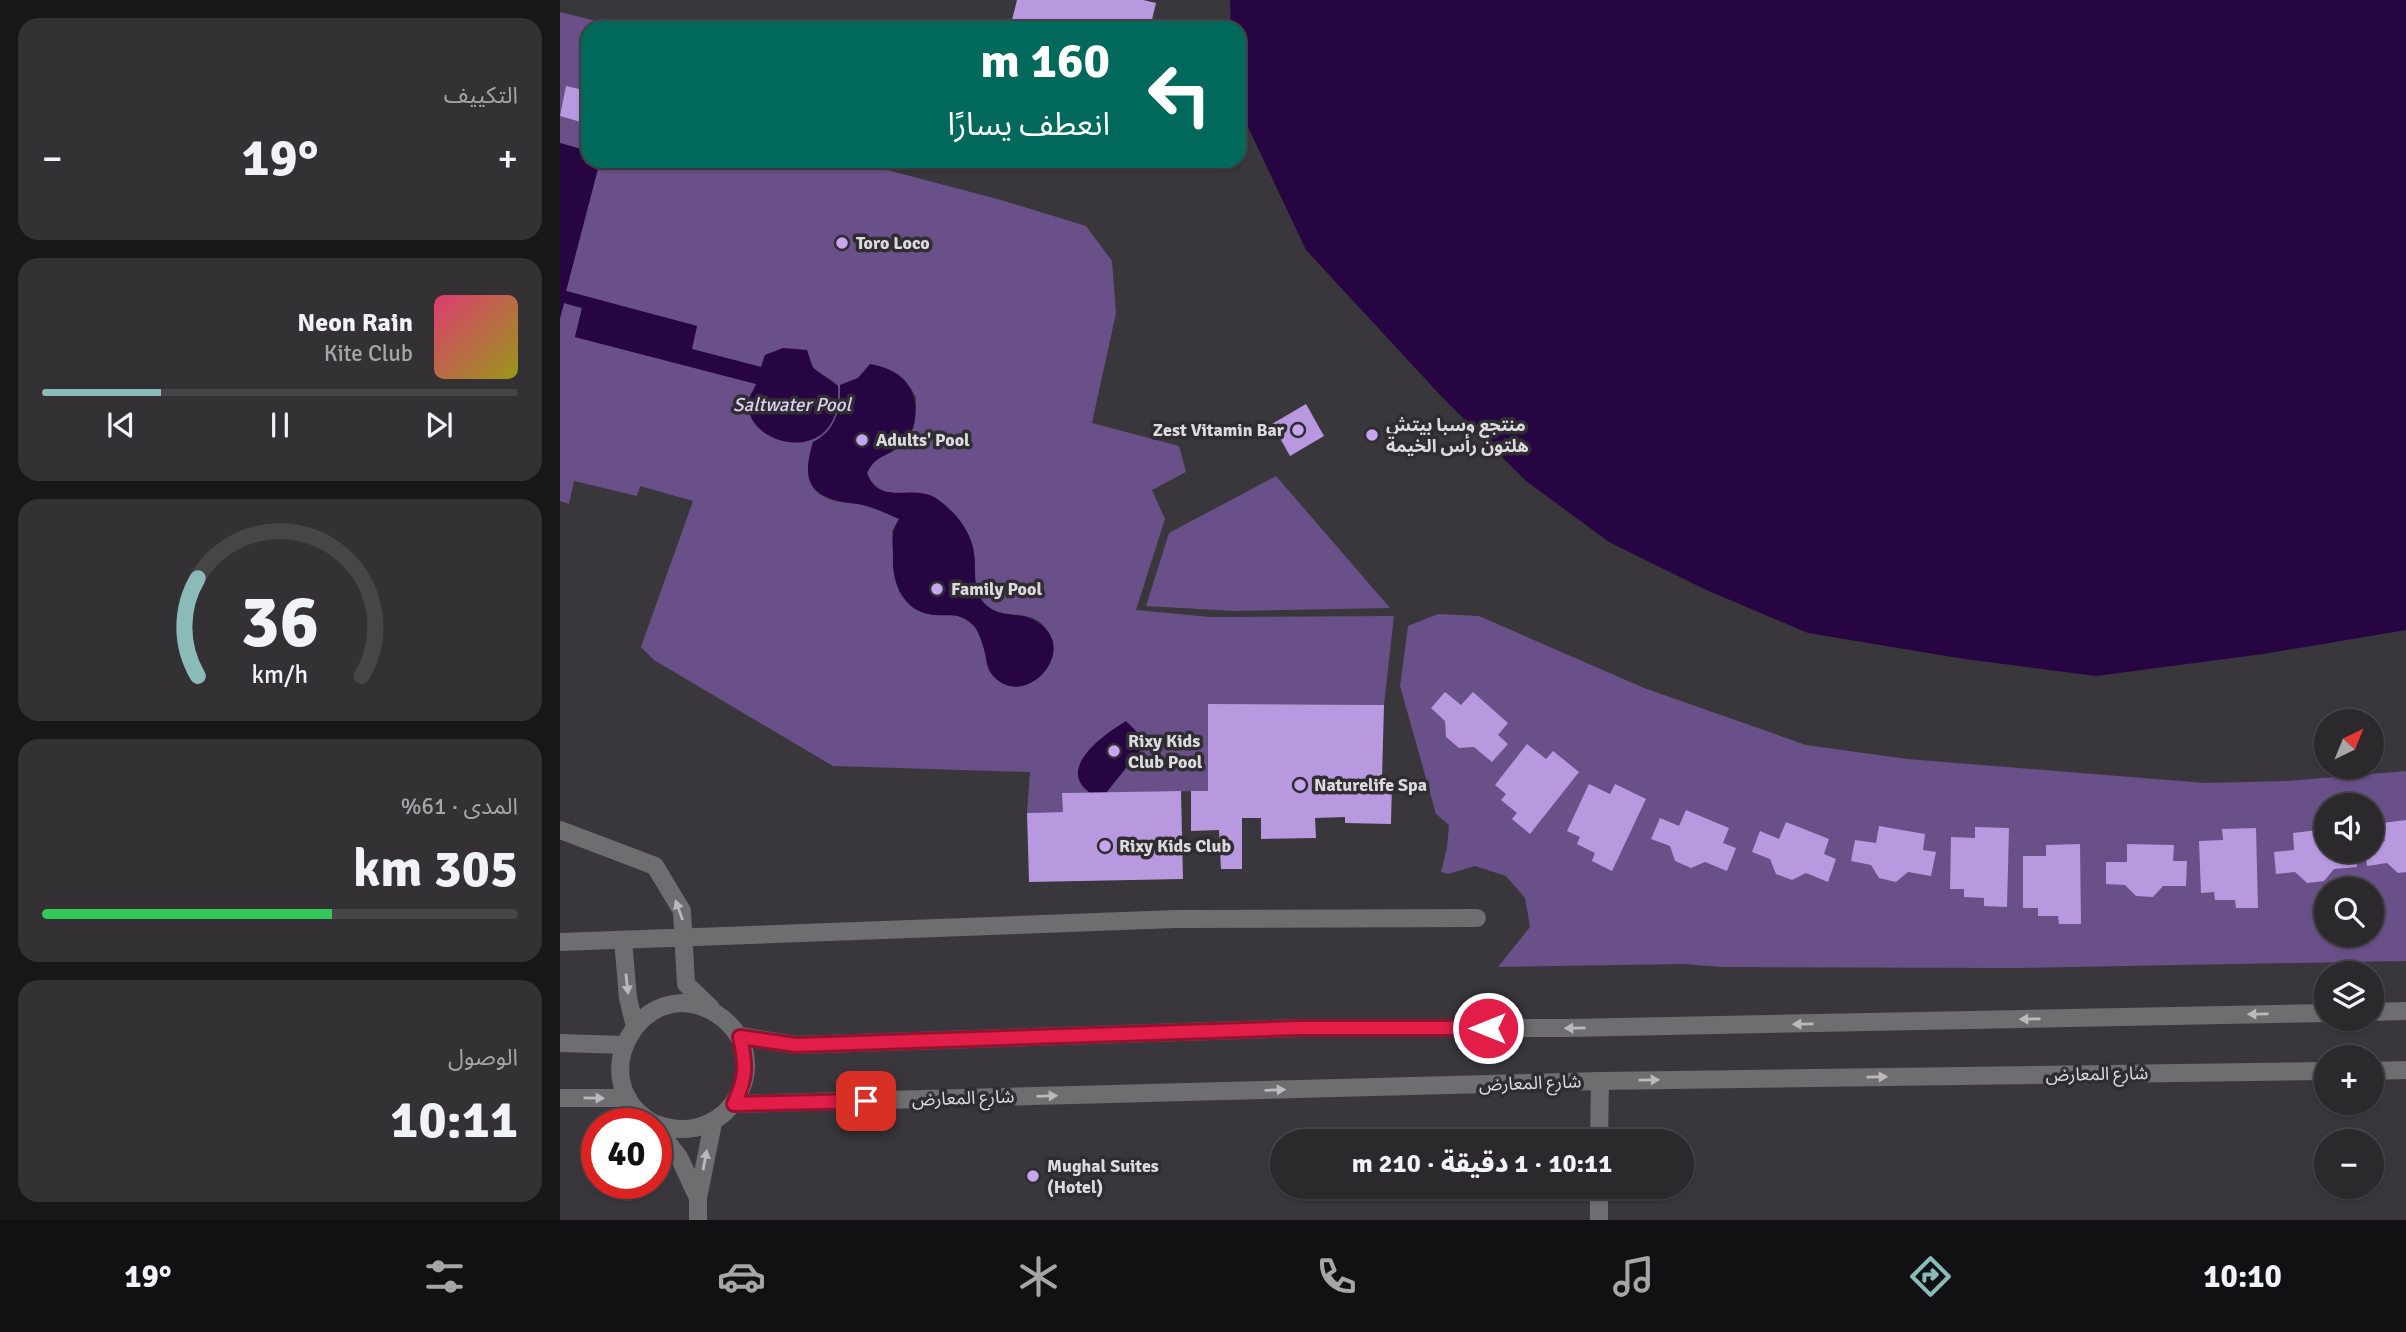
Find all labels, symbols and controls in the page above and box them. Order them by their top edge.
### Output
text: 160 m [980,31,1110,91]
icon: left [1134,49,1225,140]
text: التكييف [444,81,518,110]
text: انعطف يسارًا [948,105,1110,144]
text: 19° [242,126,318,190]
text: − [42,135,63,182]
text: + [497,135,518,182]
place label: Toro Loco [856,232,930,254]
marker: Toro Loco [834,235,850,251]
text: Neon Rain [297,307,413,339]
text: Kite Club [324,339,413,368]
water label: Saltwater Pool [733,393,852,417]
icon: previous [102,406,140,444]
icon: pause [261,406,299,444]
icon: next [420,406,458,444]
place label: منتجع وسبا بيتش هلتون رأس الخيمة [1386,414,1529,457]
place label: Zest Vitamin Bar [1153,419,1285,441]
marker: Zest Vitamin Bar [1290,422,1306,438]
marker: منتجع وسبا بيتش هلتون رأس الخيمة [1364,427,1380,443]
place label: Adults' Pool [876,429,970,451]
marker: Adults' Pool [854,432,870,448]
text: 36 [241,578,319,667]
place label: Family Pool [951,578,1042,600]
marker: Family Pool [929,581,945,597]
text: km/h [252,659,308,690]
north arrow [2314,709,2384,779]
map controls [2314,709,2384,1199]
place label: Rixy Kids Club Pool [1128,730,1203,773]
marker: Rixy Kids Club Pool [1106,743,1122,759]
place label: Naturelife Spa [1314,774,1427,796]
marker: Naturelife Spa [1292,777,1308,793]
text: المدى · 61% [401,792,518,821]
button: sound [2314,793,2384,863]
place label: Rixy Kids Club [1119,835,1231,857]
text: 305 km [353,837,518,901]
marker: Rixy Kids Club [1097,838,1113,854]
button: search [2314,877,2384,947]
one-way arrow [673,899,684,920]
button: layers [2314,961,2384,1031]
one-way arrow [622,973,633,995]
position arrow [1451,991,1525,1065]
one-way arrow [2246,1009,2268,1020]
one-way arrow [2019,1014,2041,1025]
one-way arrow [1791,1018,1813,1029]
one-way arrow [1564,1022,1586,1034]
text: الوصول [448,1043,518,1072]
button: + [2314,1045,2384,1115]
street label: شارع المعارض [2046,1062,2149,1089]
street label: شارع المعارض [1478,1070,1582,1099]
pin [836,1071,896,1131]
one-way arrow [1866,1071,1888,1083]
one-way arrow [1638,1075,1660,1086]
icon: arrive [847,1082,885,1120]
one-way arrow [1264,1084,1286,1095]
street label: شارع المعارض [911,1085,1015,1114]
text: 10:11 [390,1088,518,1152]
one-way arrow [1037,1090,1059,1101]
one-way arrow [583,1092,605,1104]
speed limit sign: 40 [581,1108,672,1199]
button: − [2314,1129,2384,1199]
text: 10:11 · 1 دقيقة · 210 m [1352,1148,1612,1180]
one-way arrow [700,1149,711,1171]
place label: Mughal Suites (Hotel) [1047,1155,1159,1198]
marker: Mughal Suites (Hotel) [1025,1168,1041,1184]
icon: filters [420,1252,469,1301]
icon: car [717,1252,766,1301]
icon: climate [1014,1252,1063,1301]
icon: phone [1312,1252,1361,1301]
icon: music [1609,1252,1658,1301]
icon: directions [1906,1252,1955,1301]
text: 19° [124,1257,172,1296]
text: 10:10 [2203,1257,2282,1296]

